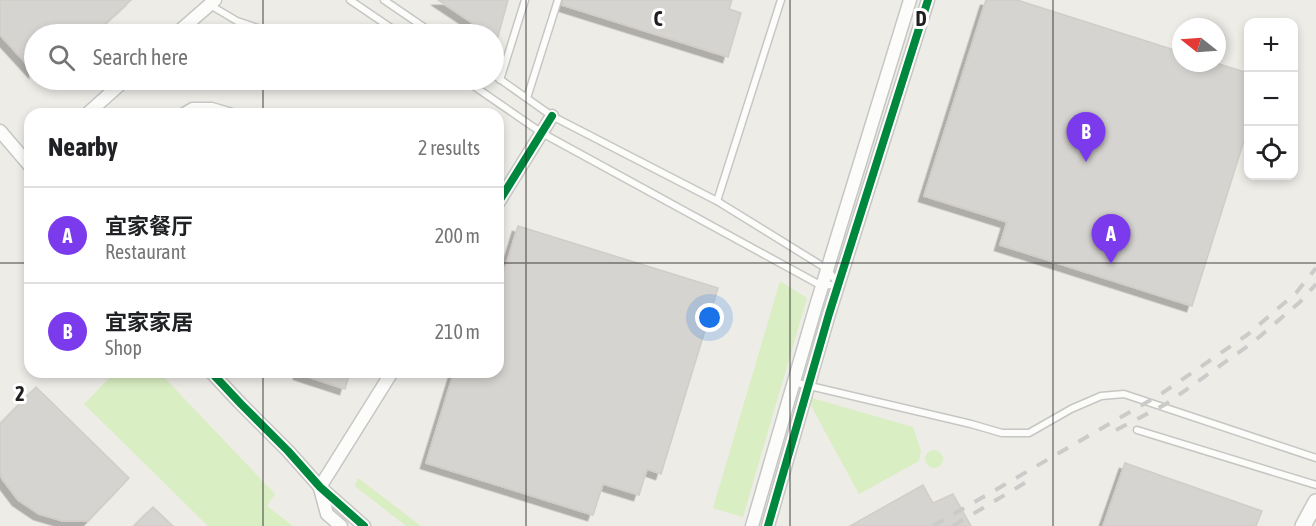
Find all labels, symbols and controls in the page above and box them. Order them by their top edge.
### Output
text: C [654,7,663,30]
text: D [915,7,927,30]
north arrow [1172,18,1226,72]
map controls [1244,18,1298,180]
button: + [1244,18,1298,72]
search box [24,24,504,90]
icon: search [45,41,78,74]
text: Search here [93,44,188,70]
button: − [1244,72,1298,126]
pin: B [1066,112,1106,162]
button: locate [1244,126,1298,180]
text: Nearby [48,132,118,162]
text: 2 results [418,136,480,159]
text: 宜家餐厅 [105,213,193,239]
pin: A [1092,214,1130,264]
text: A [63,224,72,247]
text: 200 m [435,224,480,247]
text: Restaurant [105,240,186,263]
your location [695,303,724,332]
text: 宜家家居 [105,309,193,335]
text: B [63,320,72,343]
text: 210 m [435,320,480,343]
text: Shop [105,336,142,359]
text: 2 [15,382,25,405]

